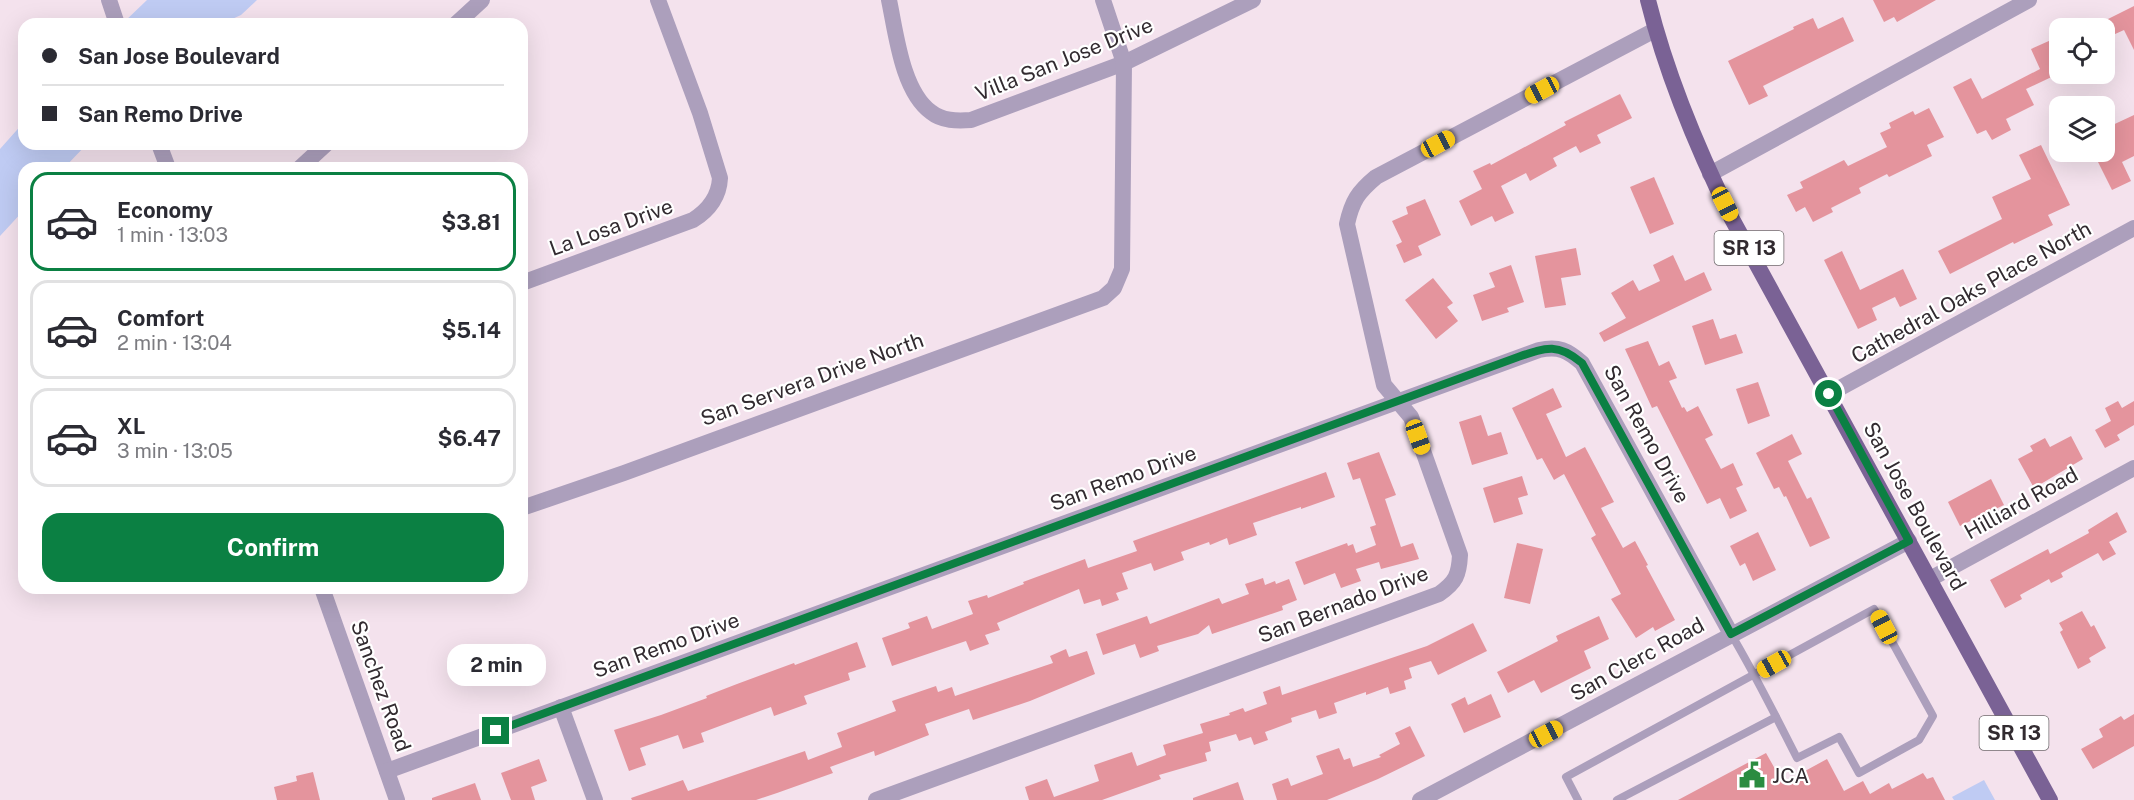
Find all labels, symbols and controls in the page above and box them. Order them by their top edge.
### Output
street label: Villa San Jose Drive [972,12,1156,106]
map controls [2049,18,2115,162]
button: locate [2049,18,2115,84]
text: San Jose Boulevard [78,43,280,69]
car [1522,74,1562,106]
button: layers [2049,96,2115,162]
text: San Remo Drive [78,101,243,127]
car [1418,128,1458,160]
car [1709,184,1741,224]
street label: La Losa Drive [546,193,676,261]
icon: car [45,195,99,249]
text: Economy [117,197,213,223]
text: $3.81 [441,209,501,235]
street label: Cathedral Oaks Place North [1847,216,2095,368]
text: 1 min · 13:03 [117,223,228,247]
road number: SR 13 [1714,231,1784,265]
icon: car [45,303,99,357]
text: Comfort [117,305,204,331]
text: $5.14 [441,317,501,343]
street label: San Servera Drive North [697,327,927,431]
text: 2 min · 13:04 [117,331,232,355]
street label: San Remo Drive [1599,361,1695,507]
route start [1815,380,1842,407]
icon: car [45,411,99,465]
text: XL [117,413,145,439]
car [1403,417,1433,457]
street label: San Jose Boulevard [1858,417,1972,595]
text: $6.47 [437,425,501,451]
text: 3 min · 13:05 [117,439,233,463]
street label: San Remo Drive [1046,440,1200,516]
street label: Hilliard Road [1960,462,2082,544]
button: Confirm [42,513,504,582]
street label: San Bernado Drive [1254,560,1432,648]
street label: San Remo Drive [589,607,743,683]
car [1868,607,1900,647]
street label: San Clerc Road [1566,612,1708,706]
street label: Sanchez Road [346,617,416,755]
callout: 2 min [446,644,546,686]
car [1754,647,1794,681]
text: 2 min [470,653,523,677]
road number: SR 13 [1980,716,2048,750]
route end [482,717,509,744]
car [1526,718,1566,750]
public building icon: JCA [1737,760,1767,790]
place label: JCA [1772,763,1809,788]

